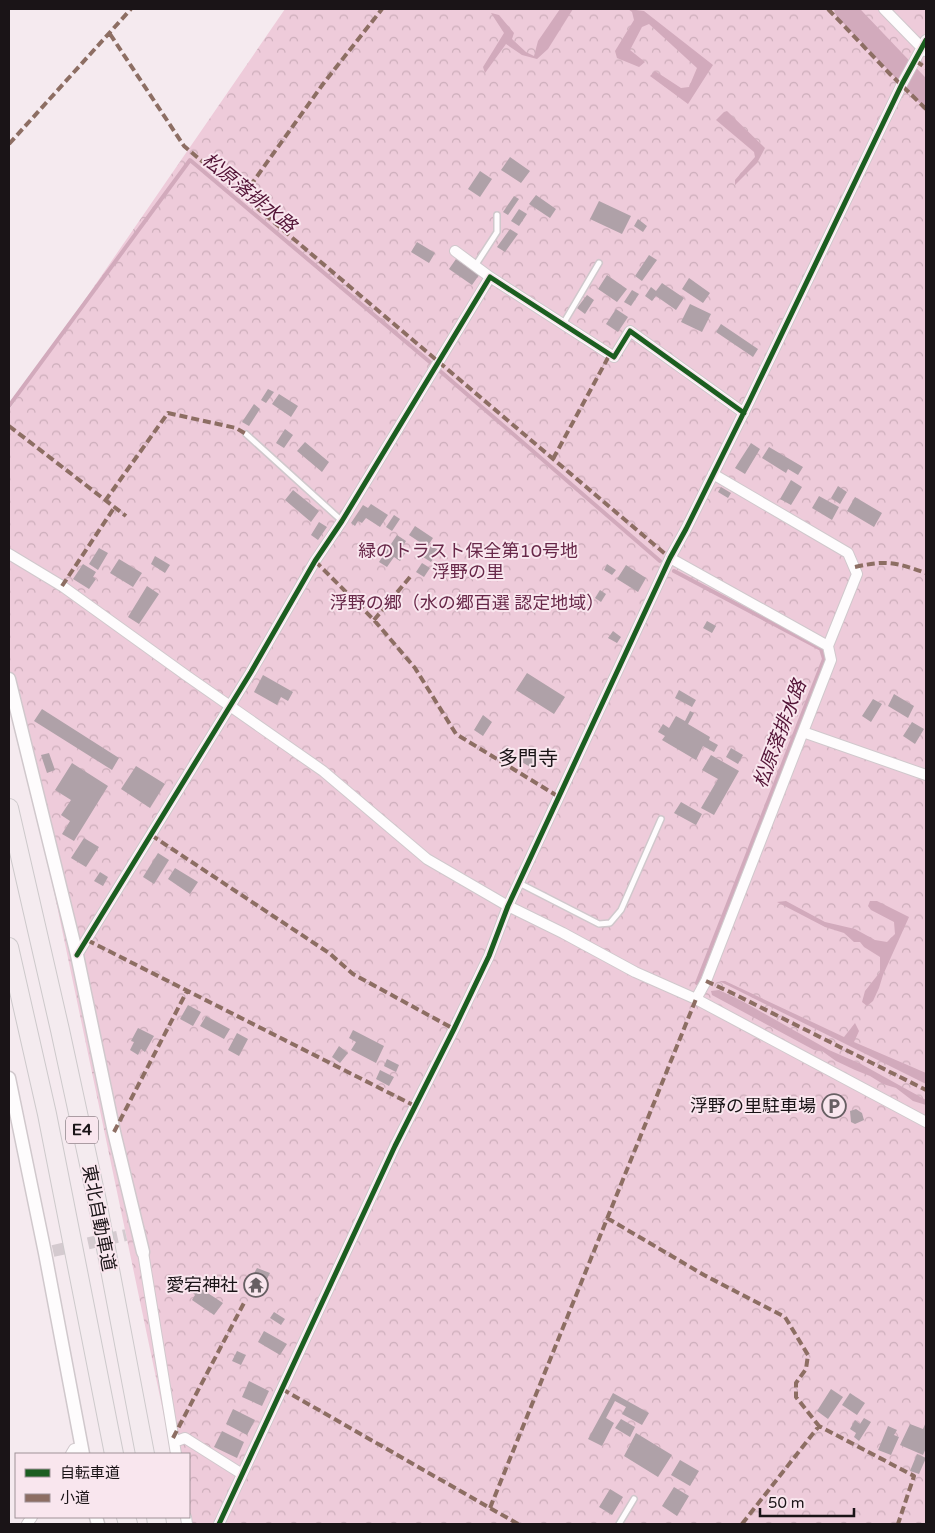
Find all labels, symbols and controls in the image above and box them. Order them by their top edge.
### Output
water label: 松原落排水路 [198,149,302,239]
park label: 緑のトラスト保全第10号地 浮野の里 [358,540,578,583]
park label: 浮野の郷（水の郷百選 認定地域） [330,592,604,614]
water label: 松原落排水路 [749,675,811,791]
district label: 多門寺 [498,747,558,771]
parking icon: 浮野の里駐車場 [821,1093,847,1119]
place label: 浮野の里駐車場 [690,1095,816,1117]
road number: E4 [66,1116,98,1144]
street label: 東北自動車道 [78,1163,120,1273]
temple icon: 愛宕神社 [243,1272,269,1298]
place label: 愛宕神社 [166,1274,238,1296]
legend [15,1453,190,1518]
text: 自転車道 [60,1464,120,1482]
scale bar [760,1486,854,1518]
text: 小道 [60,1489,90,1507]
text: 50 m [768,1494,805,1512]

